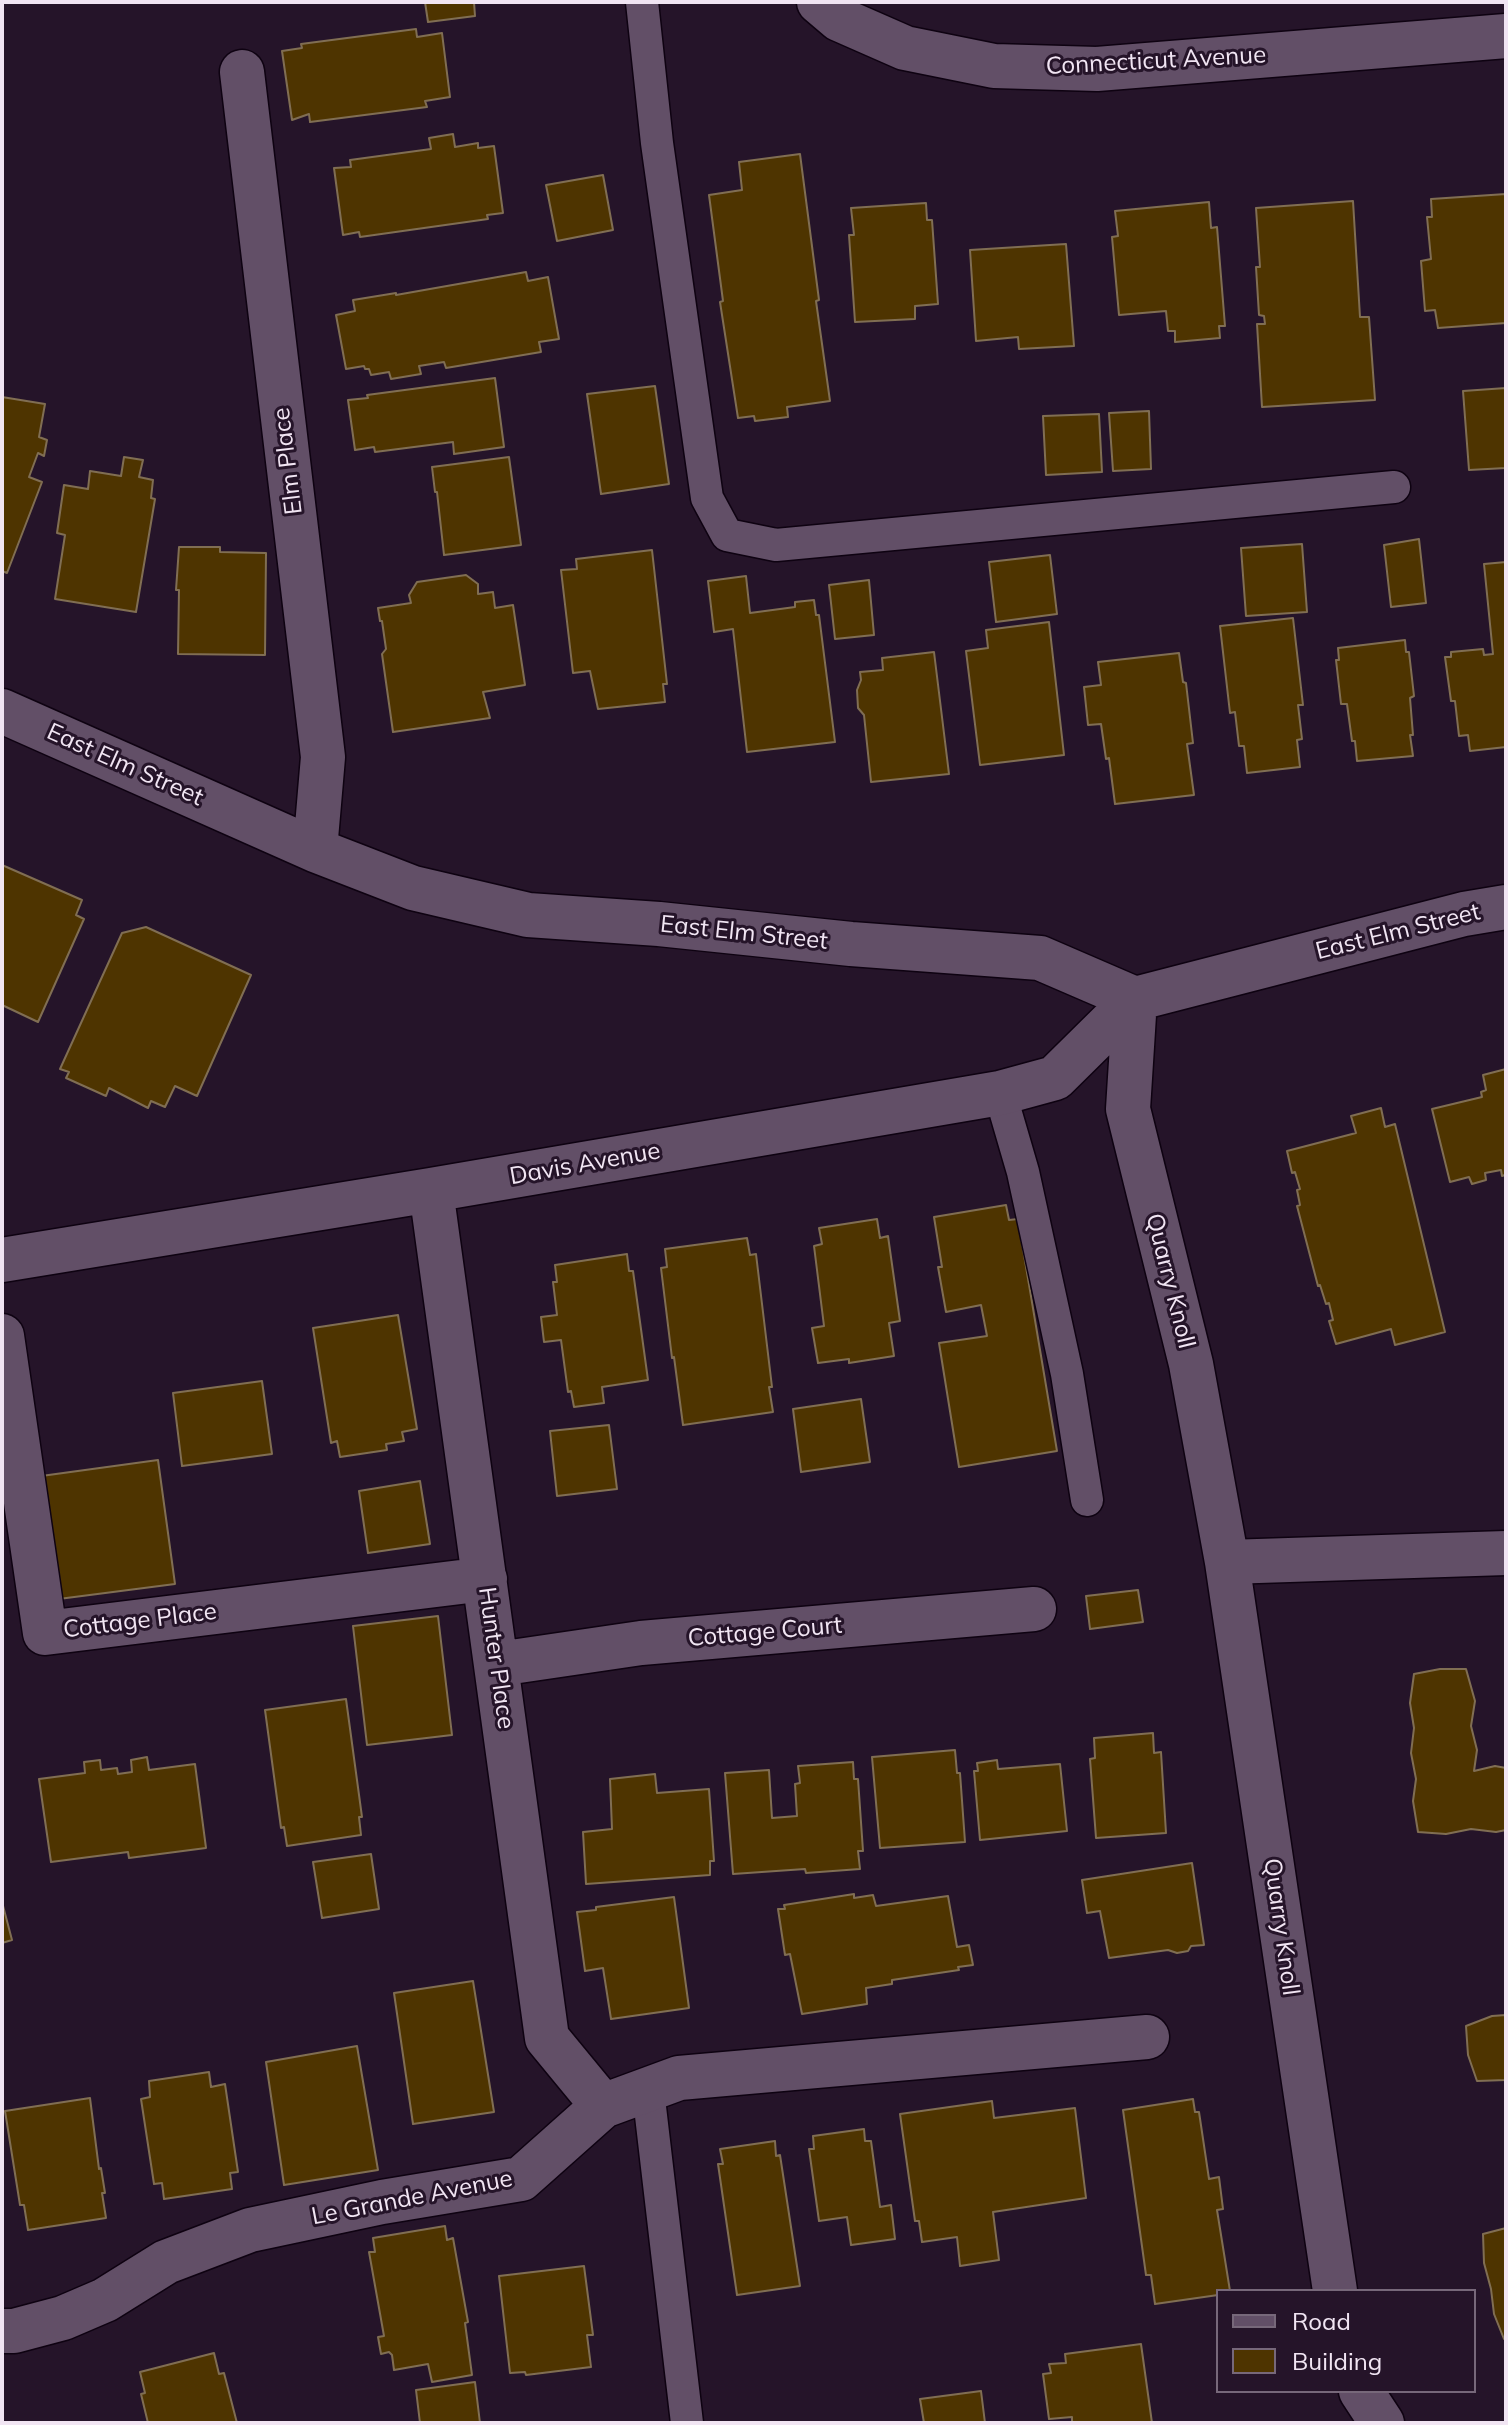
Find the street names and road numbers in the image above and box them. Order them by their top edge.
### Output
street label: Connecticut Avenue [1045,41,1267,81]
street label: Elm Place [267,406,309,516]
street label: East Elm Street [42,718,208,812]
street label: East Elm Street [1313,898,1483,966]
street label: East Elm Street [659,910,829,956]
street label: Davis Avenue [507,1137,663,1191]
street label: Quarry Knoll [1139,1210,1201,1352]
street label: Hunter Place [472,1585,520,1731]
street label: Cottage Place [62,1597,218,1645]
street label: Cottage Court [687,1611,843,1653]
street label: Quarry Knoll [1257,1857,1305,1997]
street label: Le Grande Avenue [309,2164,515,2232]

